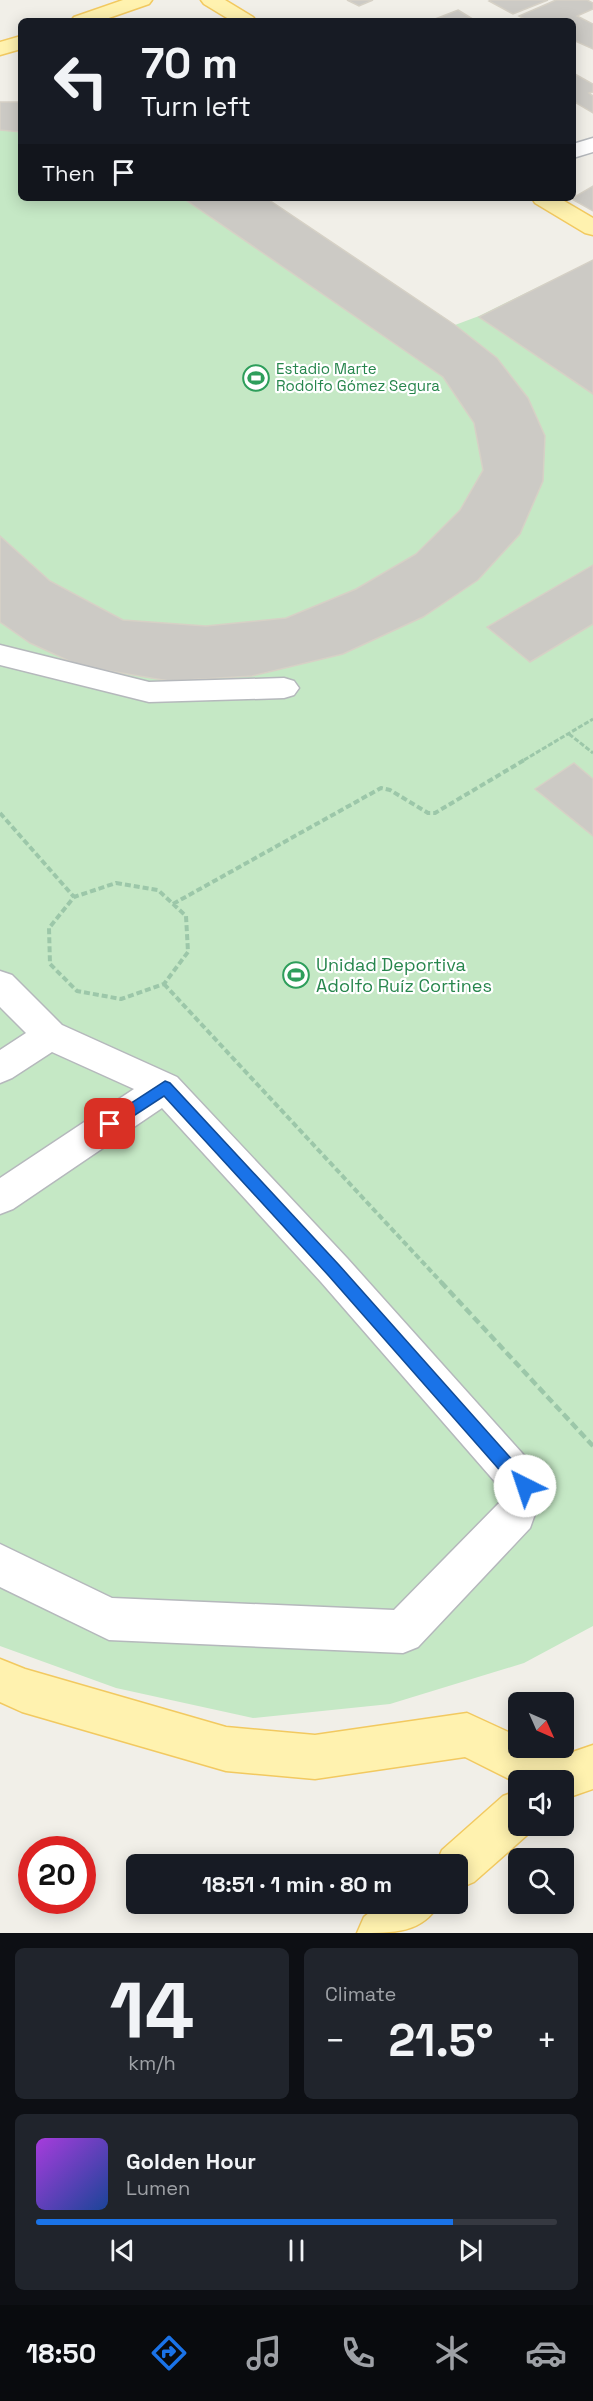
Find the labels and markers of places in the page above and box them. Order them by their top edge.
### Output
place label: Estadio Marte Rodolfo Gómez Segura [276,359,440,395]
sports icon: Estadio Marte Rodolfo Gómez Segura [241,363,271,393]
place label: Unidad Deportiva Adolfo Ruíz Cortines [316,953,492,997]
sports icon: Unidad Deportiva Adolfo Ruíz Cortines [281,960,311,990]
pin [84,1098,135,1149]

